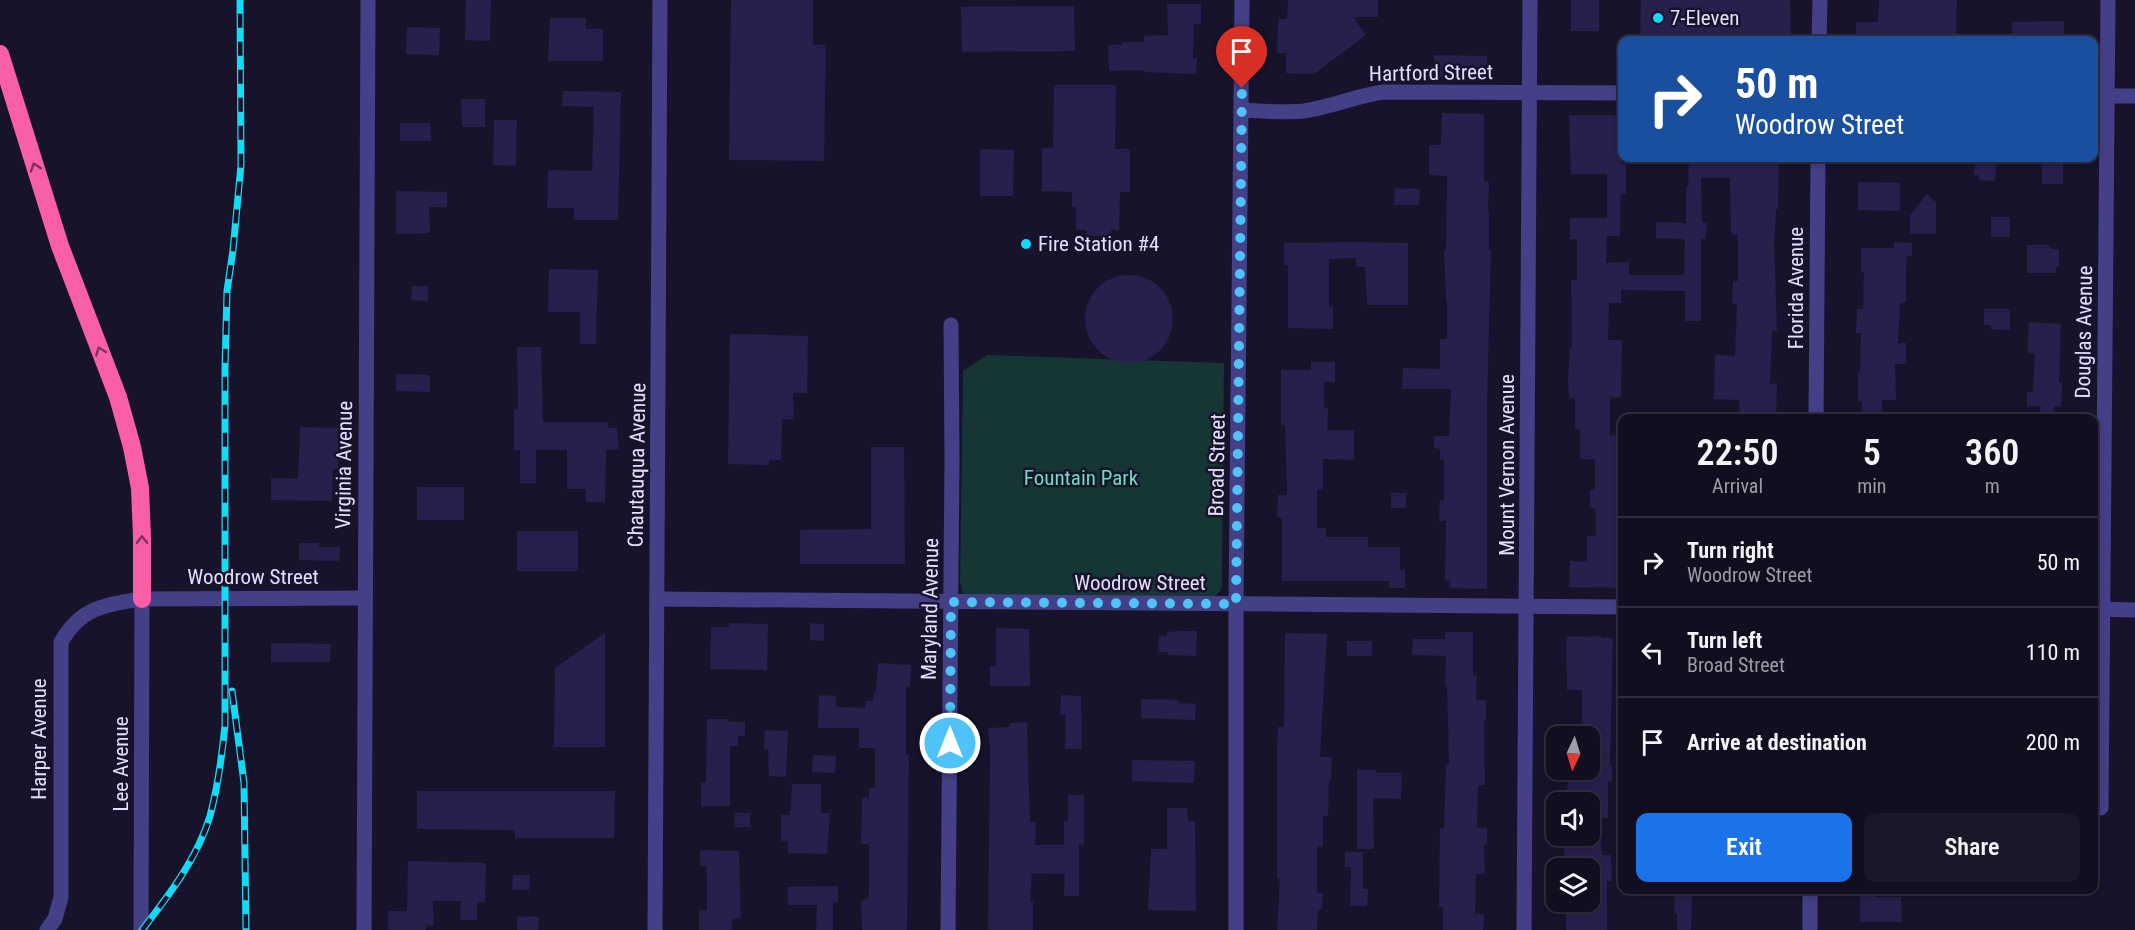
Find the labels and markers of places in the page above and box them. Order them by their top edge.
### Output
place label: 7-Eleven [1670,6,1739,30]
marker: 7-Eleven [1651,11,1665,25]
pin [1216,26,1267,88]
place label: Fire Station #4 [1038,232,1159,256]
marker: Fire Station #4 [1019,237,1033,251]

